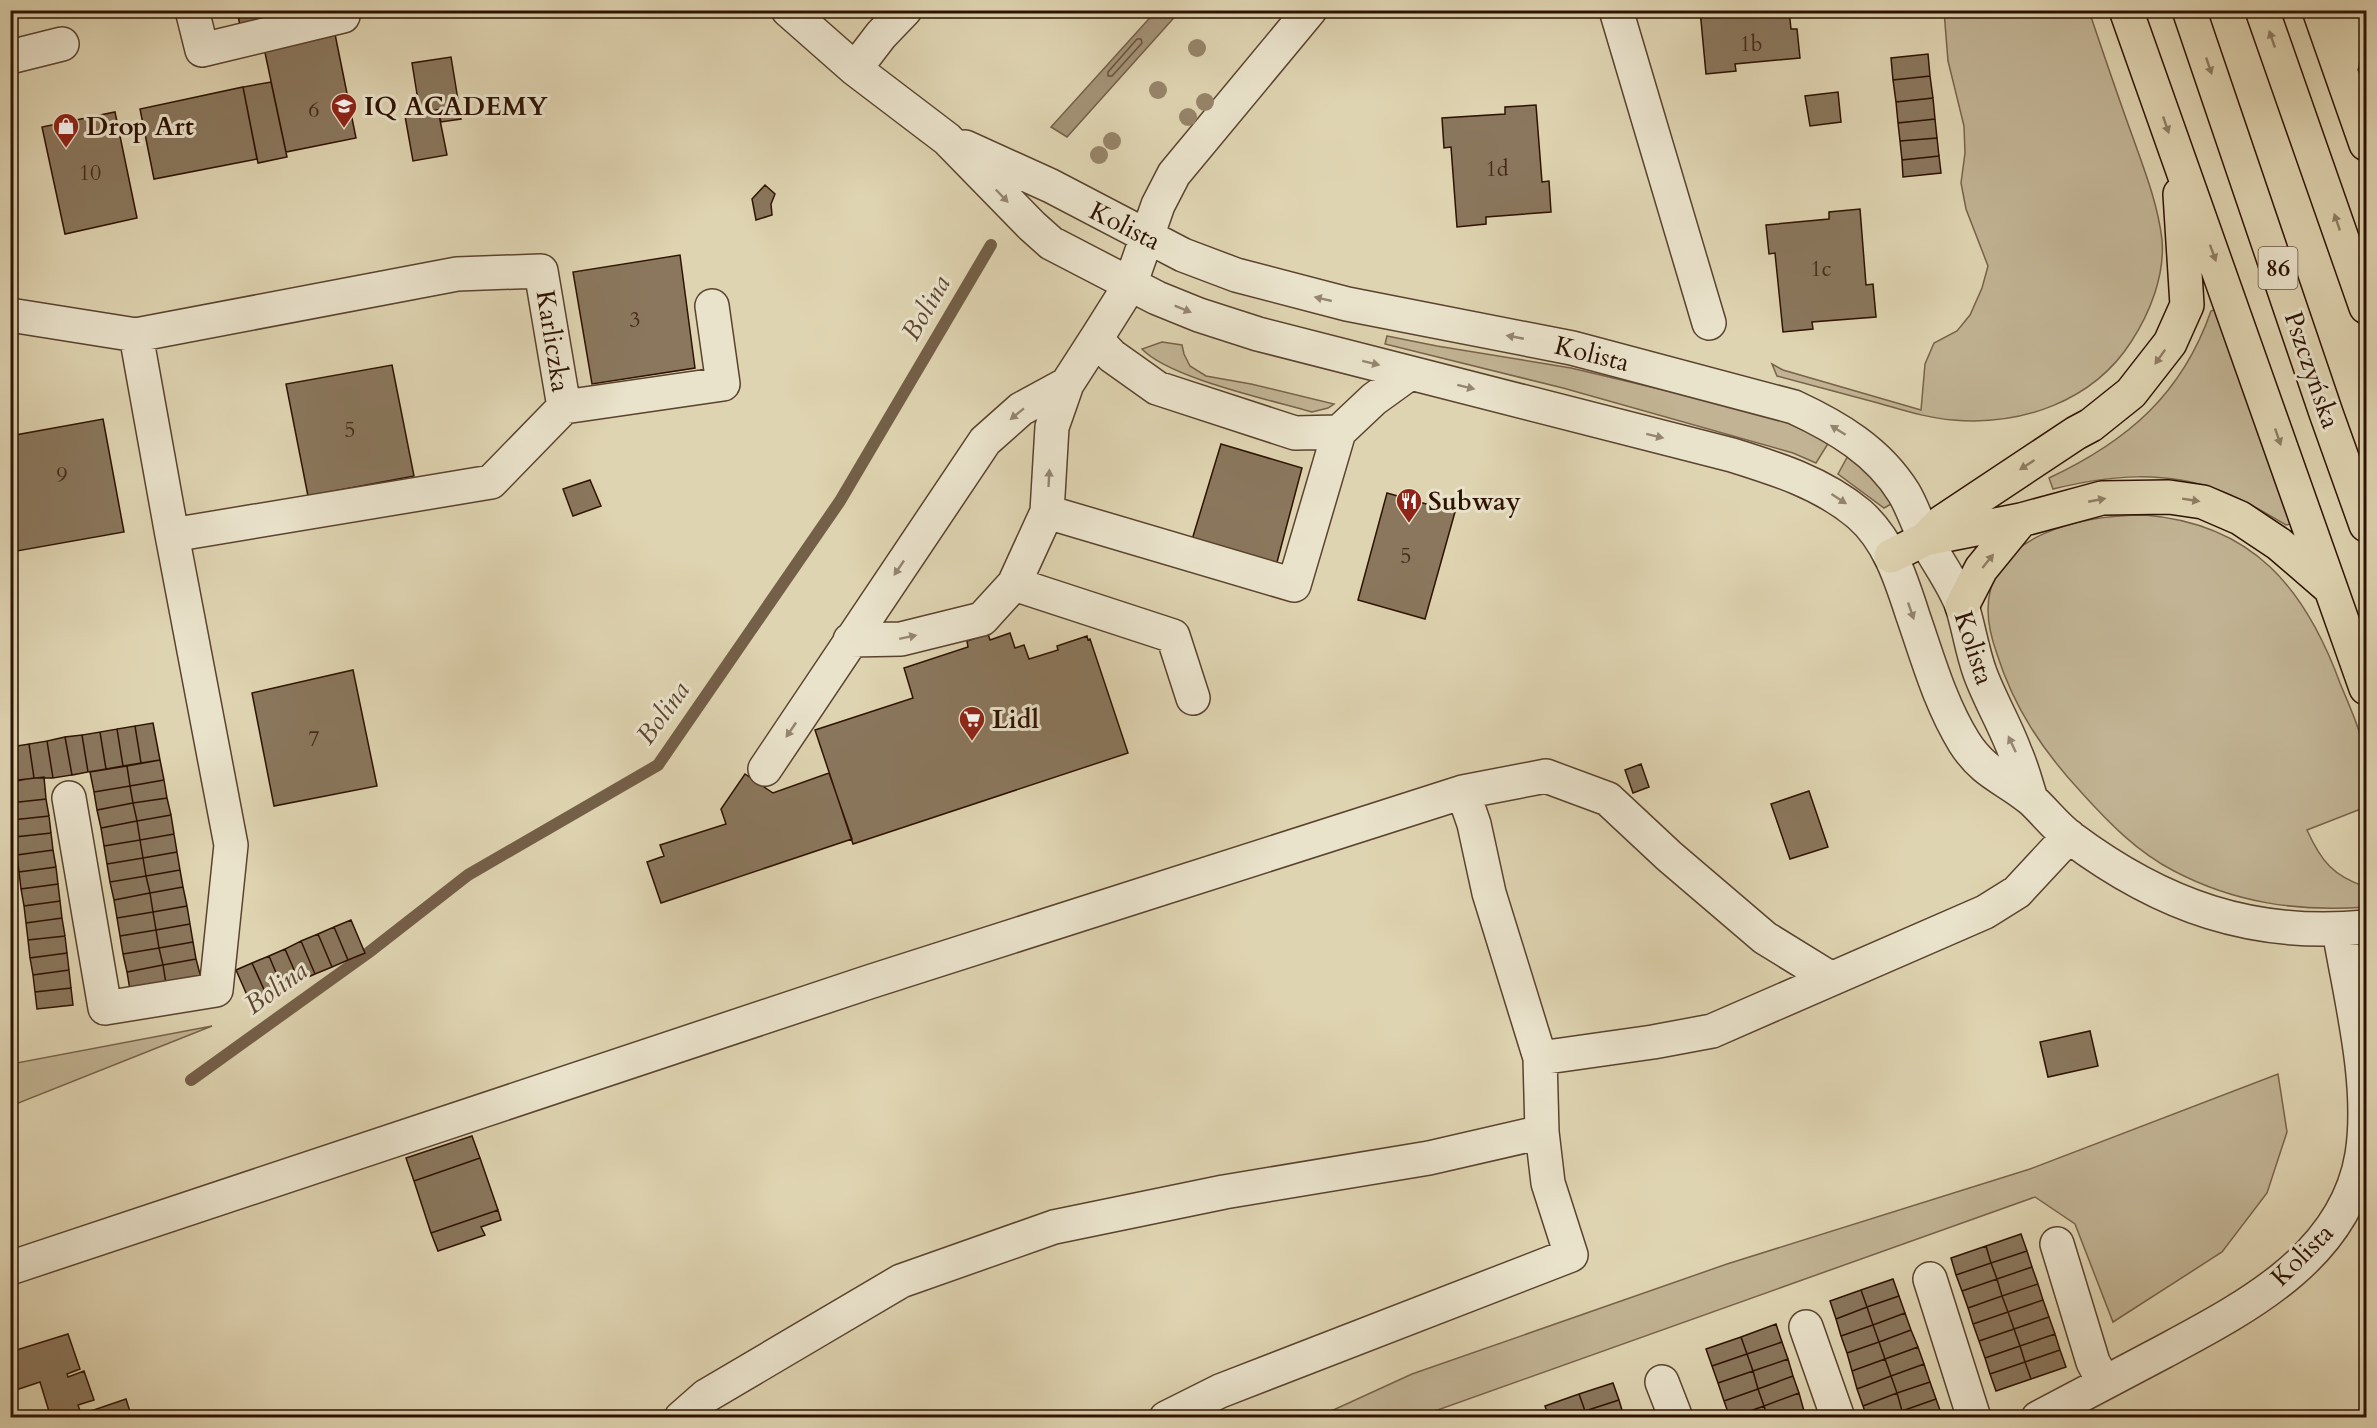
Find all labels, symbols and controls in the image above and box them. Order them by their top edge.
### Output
house number: 1b [1739,29,1763,59]
one-way arrow [2266,29,2276,47]
one-way arrow [2204,57,2214,75]
place label: IQ ACADEMY [364,89,548,124]
school or university icon: IQ ACADEMY [329,91,359,129]
house number: 6 [308,95,320,125]
place label: Drop Art [86,109,194,144]
shop icon: Drop Art [51,111,81,149]
one-way arrow [2162,116,2172,134]
house number: 1d [1486,154,1509,184]
house number: 10 [79,158,101,188]
one-way arrow [995,188,1009,202]
street label: Kolista [1083,193,1167,259]
one-way arrow [2332,213,2342,231]
one-way arrow [2209,244,2219,262]
road number: 86 [2258,247,2298,289]
house number: 1c [1810,254,1832,284]
water label: Bolina [893,269,959,347]
street label: Karliczka [528,288,578,394]
one-way arrow [1314,293,1333,303]
one-way arrow [1175,304,1193,314]
house number: 3 [629,305,641,335]
street label: Pszczyńska [2276,307,2348,433]
street label: Kolista [1551,328,1633,380]
one-way arrow [1505,332,1524,341]
one-way arrow [2155,349,2166,365]
one-way arrow [1361,358,1380,368]
one-way arrow [1458,383,1476,392]
one-way arrow [1009,407,1025,420]
house number: 5 [344,415,356,445]
one-way arrow [1830,425,1846,436]
one-way arrow [2274,428,2284,446]
one-way arrow [1646,431,1665,441]
one-way arrow [2019,459,2035,470]
house number: 9 [56,460,68,490]
one-way arrow [1045,468,1054,487]
place label: Subway [1428,484,1521,519]
restaurant icon: Subway [1394,486,1424,524]
one-way arrow [1830,494,1847,505]
one-way arrow [2088,495,2107,504]
one-way arrow [2182,496,2201,505]
house number: 5 [1400,541,1412,571]
one-way arrow [1982,553,1994,568]
one-way arrow [893,559,905,575]
one-way arrow [1907,602,1917,620]
street label: Kolista [1946,607,2002,689]
one-way arrow [899,632,918,641]
water label: Bolina [628,674,698,752]
place label: Lidl [992,702,1040,737]
supermarket icon: Lidl [957,704,987,742]
one-way arrow [785,721,797,737]
house number: 7 [308,724,320,754]
one-way arrow [2007,736,2016,753]
water label: Bolina [237,953,315,1023]
street label: Kolista [2263,1216,2341,1294]

